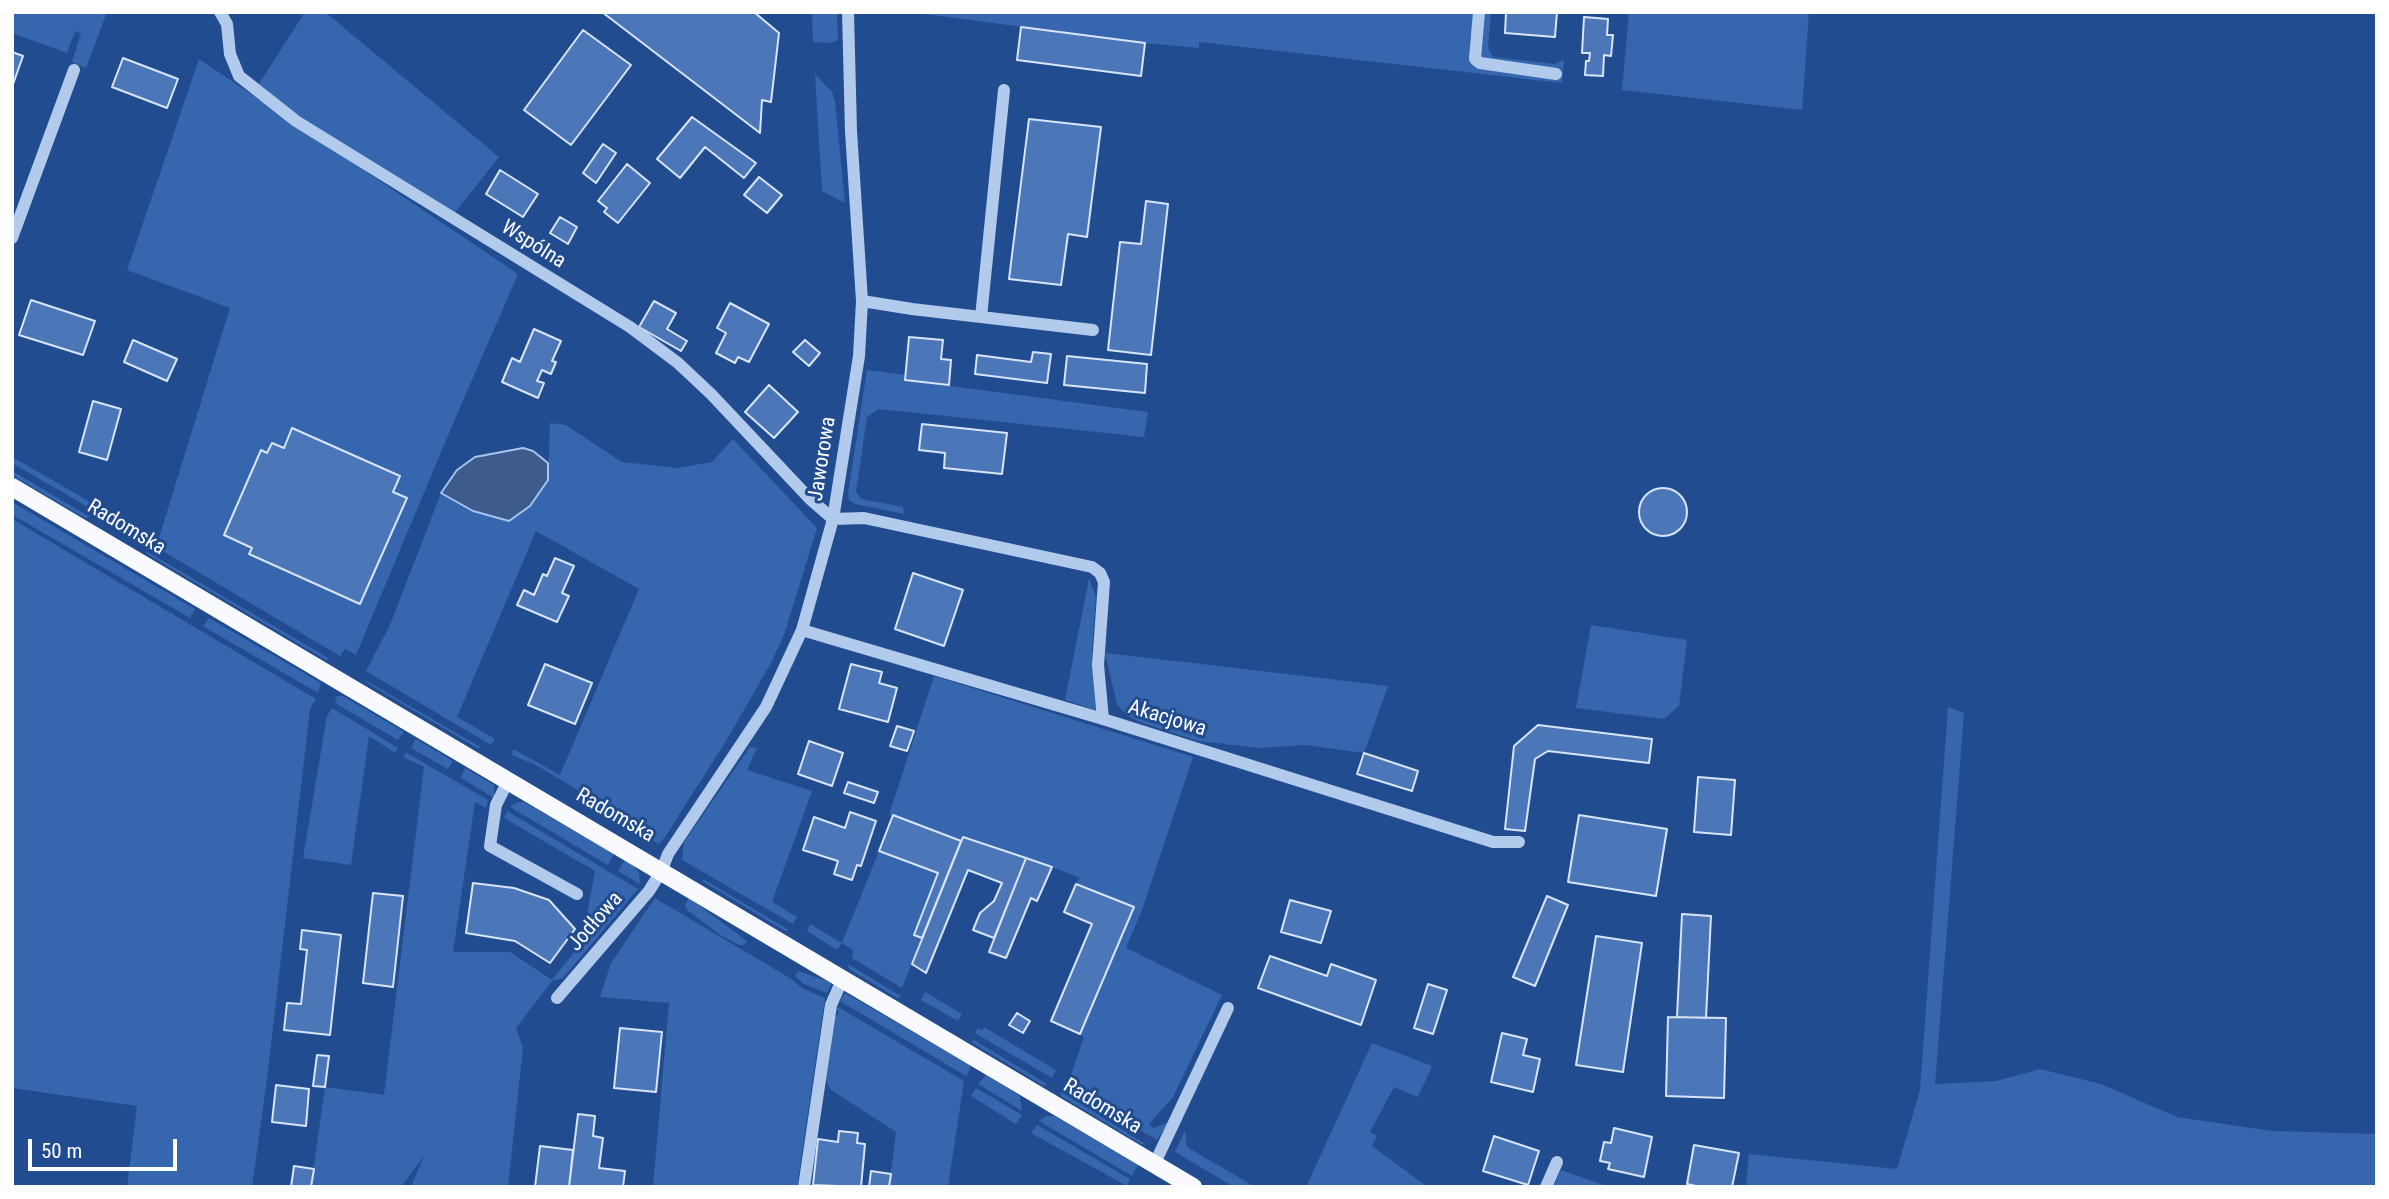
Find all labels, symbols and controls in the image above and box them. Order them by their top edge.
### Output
street label: Wspólna [496,215,570,275]
street label: Jaworowa [804,415,842,503]
street label: Radomska [82,495,170,561]
street label: Akacjowa [1125,695,1209,743]
street label: Radomska [571,783,659,849]
street label: Jodłowa [563,887,629,957]
street label: Radomska [1058,1074,1146,1140]
scale bar [32,1126,180,1170]
text: 50 m [41,1139,82,1163]

